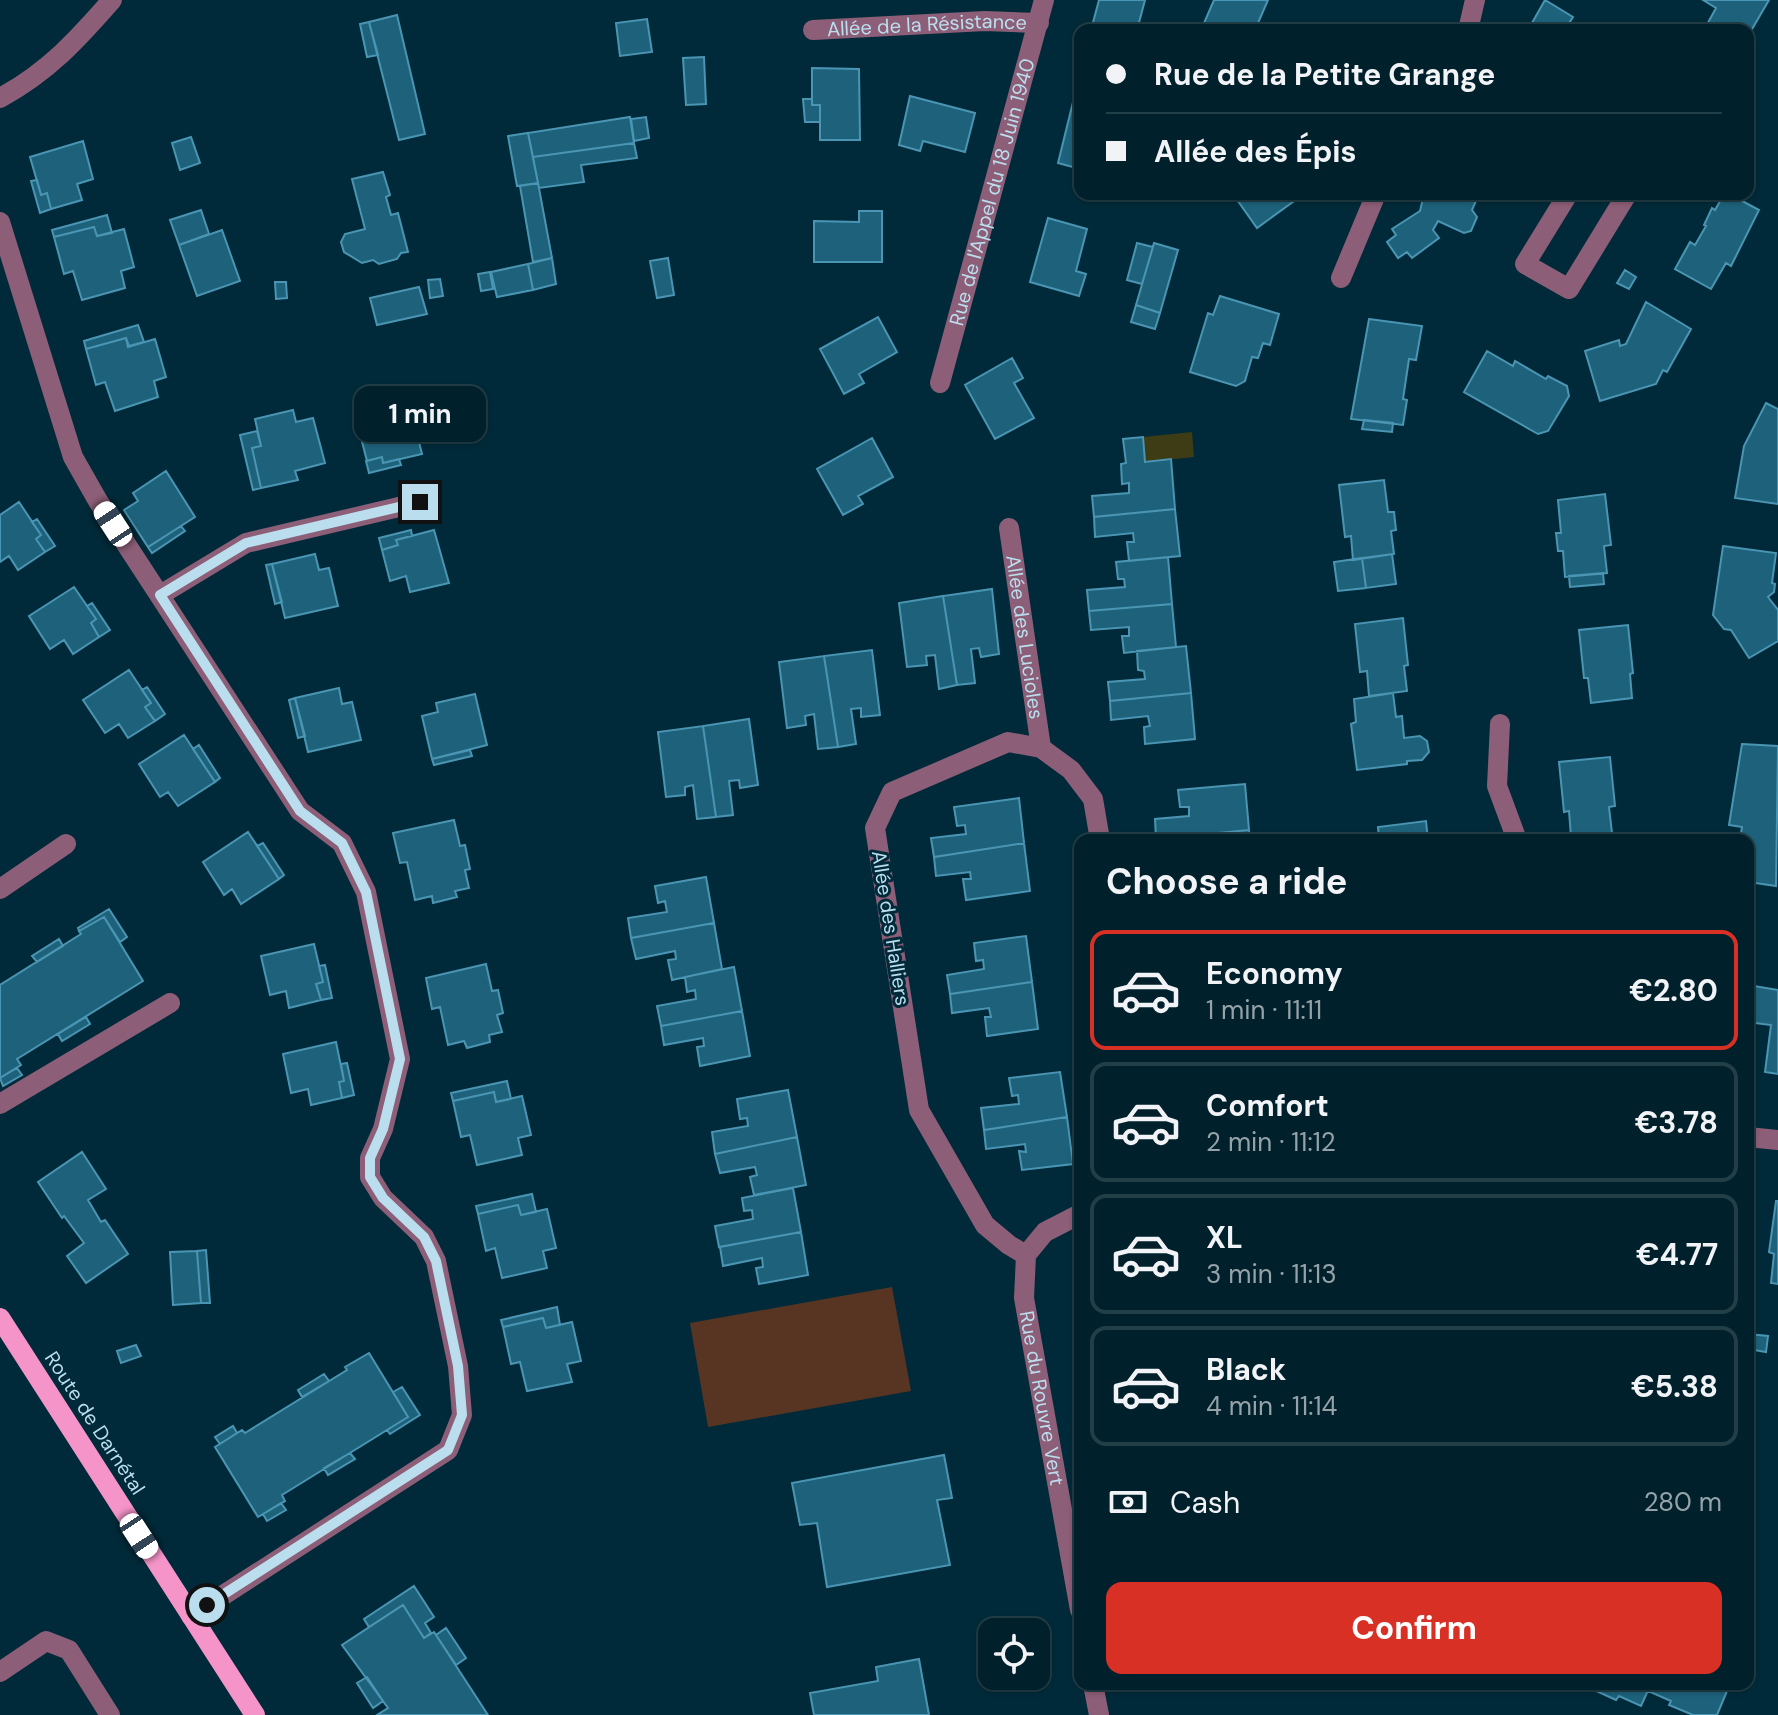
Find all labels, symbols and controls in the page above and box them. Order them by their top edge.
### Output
street label: Allée de la Résistance [826,8,1027,42]
street label: Rue de l'Appel du 18 Juin 1940 [943,55,1041,329]
text: Rue de la Petite Grange [1154,55,1495,94]
text: Allée des Épis [1154,132,1357,171]
callout: 1 min [354,386,486,442]
text: 1 min [388,397,452,431]
route end [402,484,438,520]
car [90,497,136,551]
street label: Allée des Lucioles [1000,553,1050,721]
street label: Allée des Halliers [866,849,916,1007]
text: Choose a ride [1106,858,1347,905]
icon: car [1110,954,1182,1026]
text: Economy [1206,954,1343,993]
text: €2.80 [1629,971,1718,1010]
text: 1 min · 11:11 [1206,993,1322,1027]
icon: car [1110,1086,1182,1158]
text: Comfort [1206,1086,1329,1125]
text: €3.78 [1635,1103,1718,1142]
text: 2 min · 11:12 [1206,1125,1336,1159]
icon: car [1110,1218,1182,1290]
text: XL [1206,1218,1243,1257]
text: €4.77 [1636,1235,1718,1274]
text: 3 min · 11:13 [1206,1257,1337,1291]
street label: Rue du Rouvre Vert [1014,1309,1070,1488]
street label: Route de Darnétal [39,1346,151,1500]
icon: car [1110,1350,1182,1422]
text: Black [1206,1350,1286,1389]
text: €5.38 [1631,1367,1718,1406]
text: 4 min · 11:14 [1206,1389,1337,1423]
icon: cash [1106,1480,1150,1524]
text: Cash [1170,1483,1240,1522]
text: 280 m [1644,1485,1722,1519]
car [116,1509,162,1563]
button: Confirm [1106,1582,1722,1674]
route start [189,1587,225,1623]
map controls [978,1618,1050,1690]
button: locate [978,1618,1050,1690]

